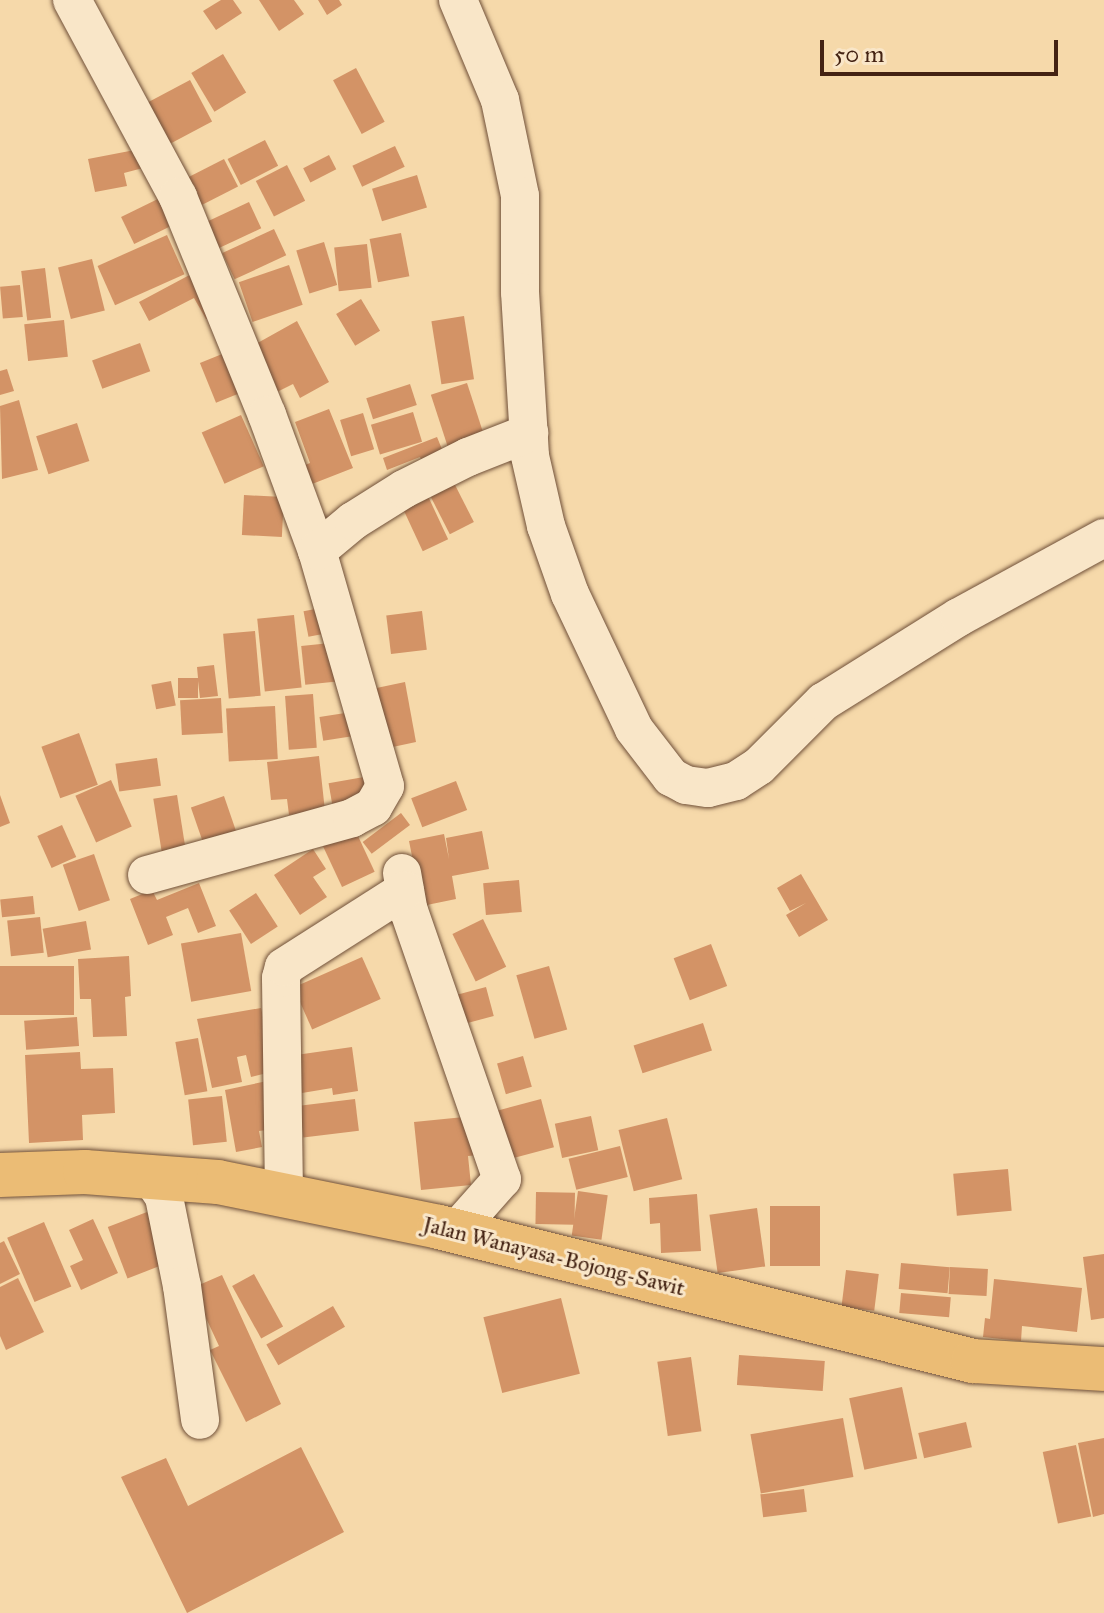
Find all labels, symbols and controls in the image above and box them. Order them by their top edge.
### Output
scale bar [824,24,1062,74]
text: 50 m [834,39,884,69]
street label: Jalan Wanayasa-Bojong-Sawit [420,1211,688,1301]

